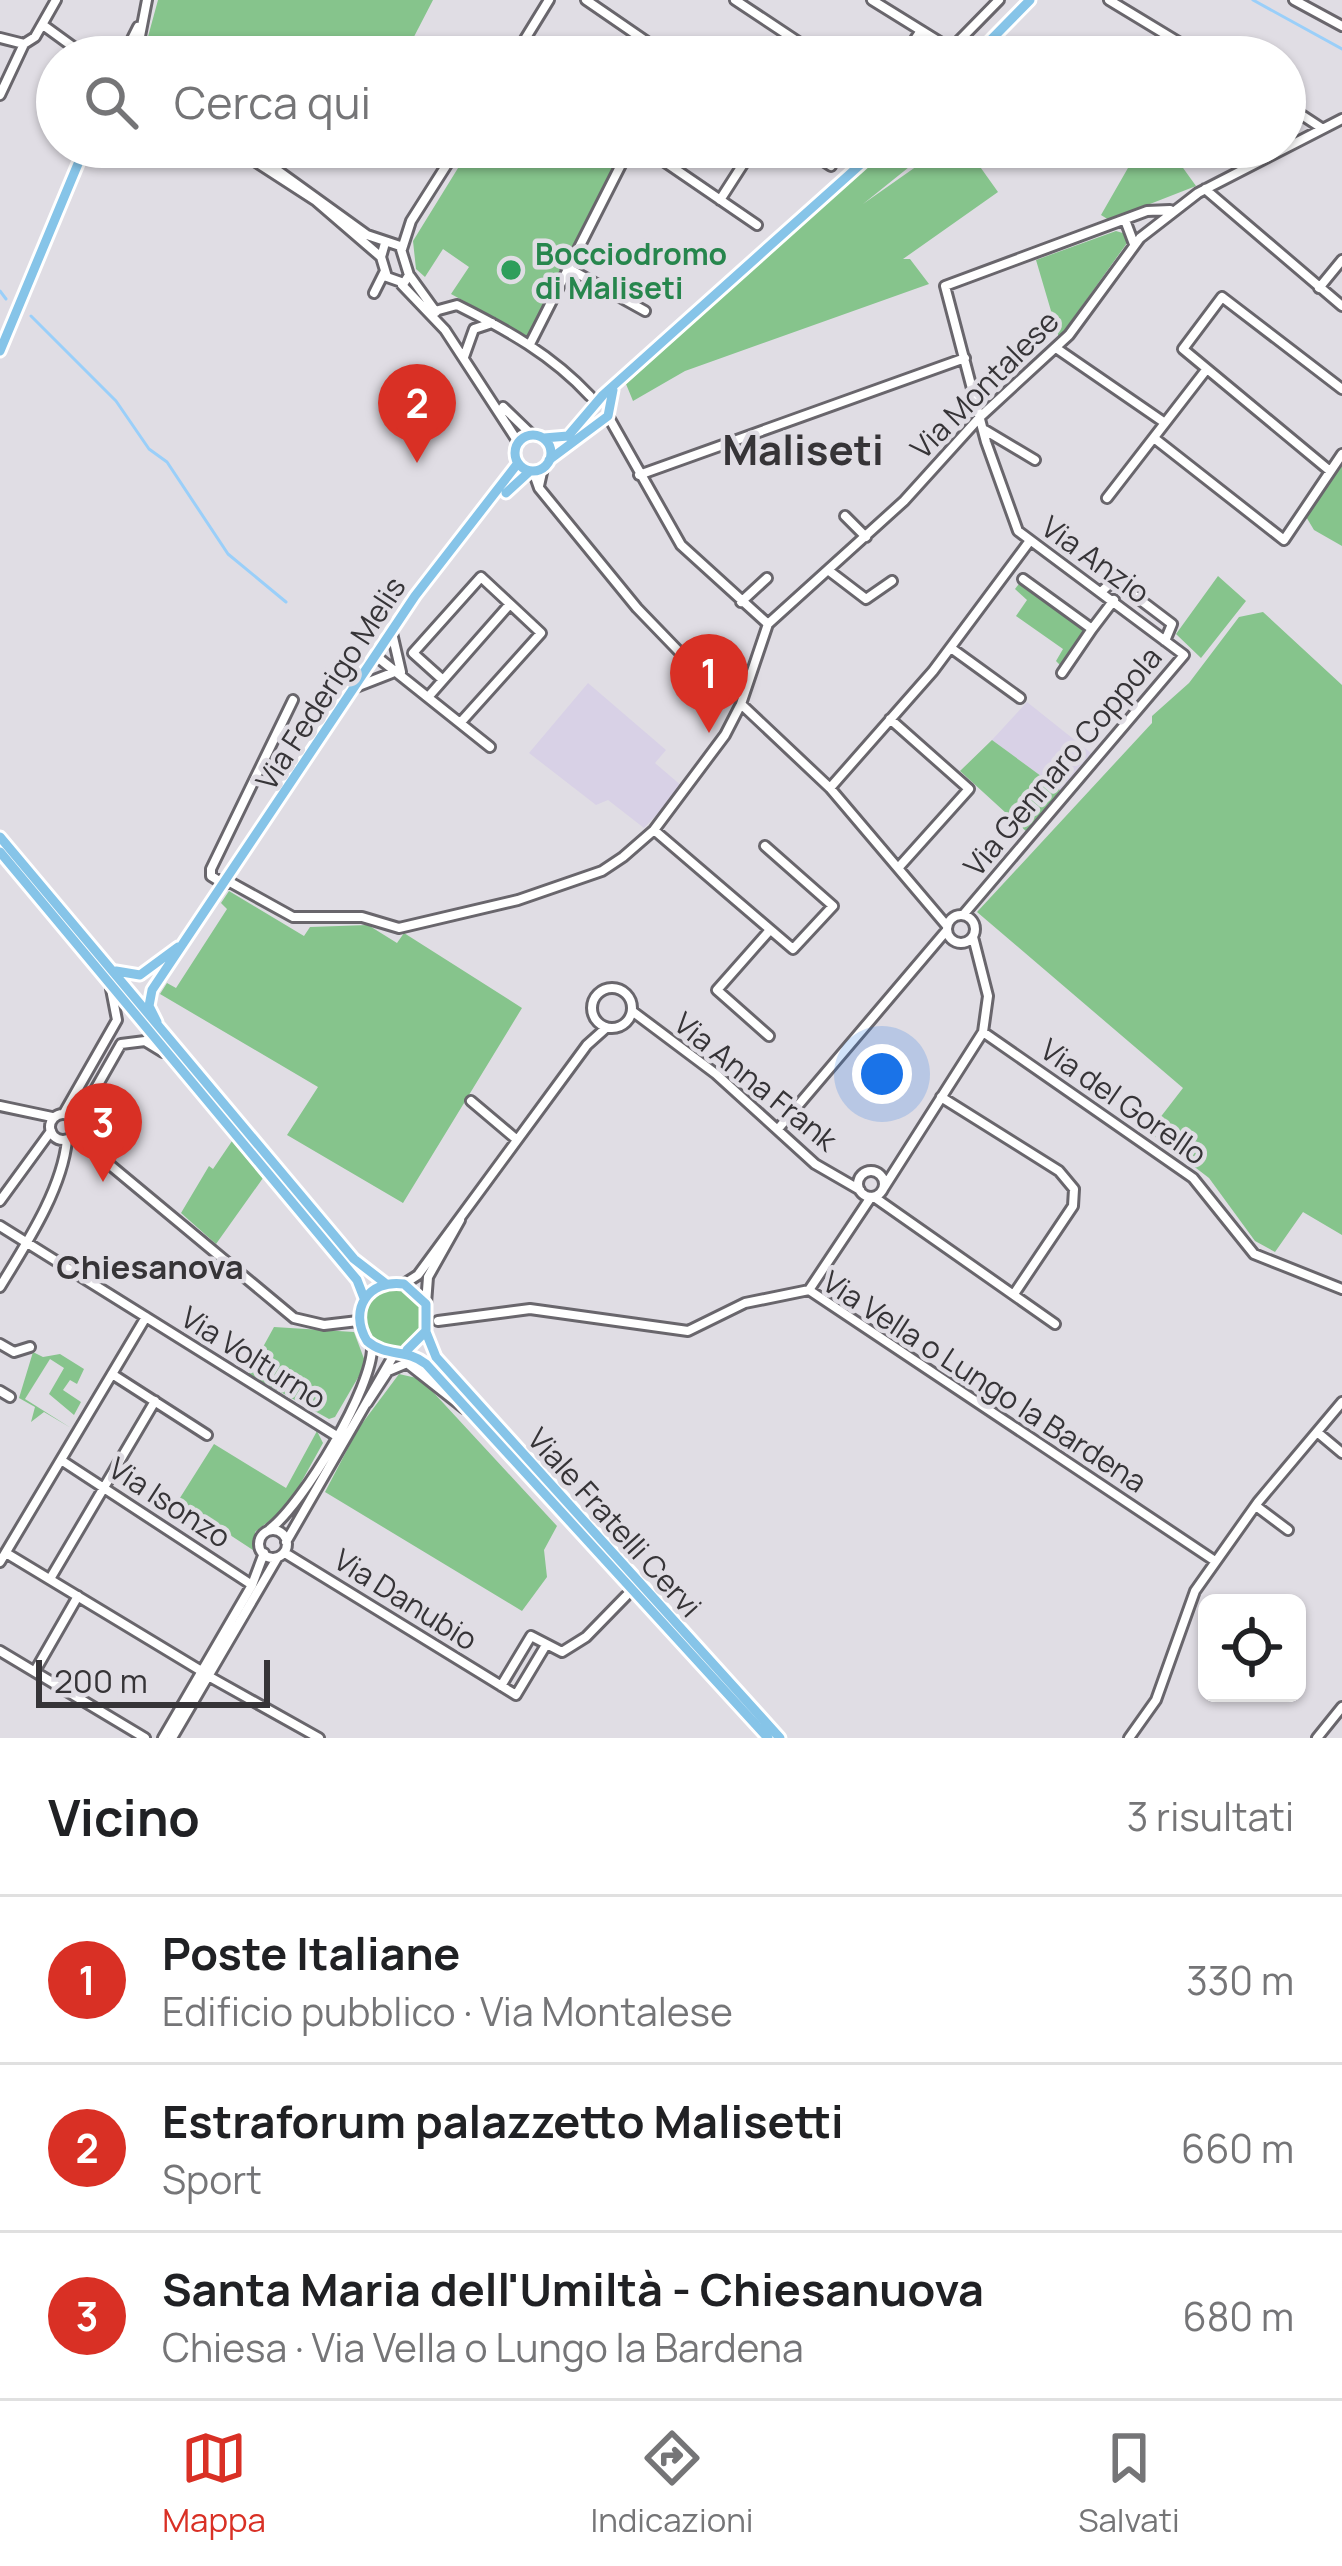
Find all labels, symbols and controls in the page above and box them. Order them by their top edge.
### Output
search box [36,36,1306,168]
icon: search [78,69,144,135]
text: Cerca qui [174,71,371,133]
place label: Bocciodromo di Maliseti [535,233,727,308]
marker: Bocciodromo di Maliseti [498,257,524,283]
street label: Via Montalese [901,301,1067,467]
pin: 2 [378,364,456,463]
district label: Maliseti [722,420,884,478]
street label: Via Anzio [1034,506,1158,612]
street label: Via Federigo Melis [246,568,414,798]
pin: 1 [670,634,748,733]
street label: Via Gennaro Coppola [954,637,1170,885]
street label: Via Anna Frank [666,1002,847,1160]
street label: Via del Gorello [1033,1029,1215,1173]
your location [852,1044,912,1104]
pin: 3 [64,1083,142,1182]
district label: Chiesanova [56,1244,244,1289]
street label: Via Vella o Lungo la Bardena [815,1261,1155,1501]
street label: Via Volturno [173,1296,335,1418]
street label: Viale Fratelli Cervi [519,1418,711,1626]
street label: Via Isonzo [101,1447,239,1557]
street label: Via Danubio [326,1539,486,1659]
map controls [1198,1594,1306,1702]
button: locate [1198,1594,1306,1702]
scale bar [36,1654,270,1707]
text: 200 m [54,1658,148,1703]
text: Vicino [48,1782,200,1851]
text: 3 risultati [1127,1789,1294,1843]
text: Poste Italiane [162,1922,460,1984]
text: 1 [78,1953,96,2007]
text: 330 m [1186,1953,1294,2007]
text: Edificio pubblico · Via Montalese [162,1984,733,2038]
text: Estraforum palazzetto Malisetti [162,2090,844,2152]
text: 2 [75,2121,99,2175]
text: 660 m [1181,2121,1294,2175]
text: Sport [162,2152,262,2206]
text: Santa Maria dell'Umiltà - Chiesanuova [162,2258,984,2320]
text: 3 [76,2289,98,2343]
text: 680 m [1182,2289,1294,2343]
text: Chiesa · Via Vella o Lungo la Bardena [162,2320,804,2374]
tab: Mappa [162,2425,266,2542]
tab: Indicazioni [591,2425,753,2542]
tab: Salvati [1078,2425,1180,2542]

